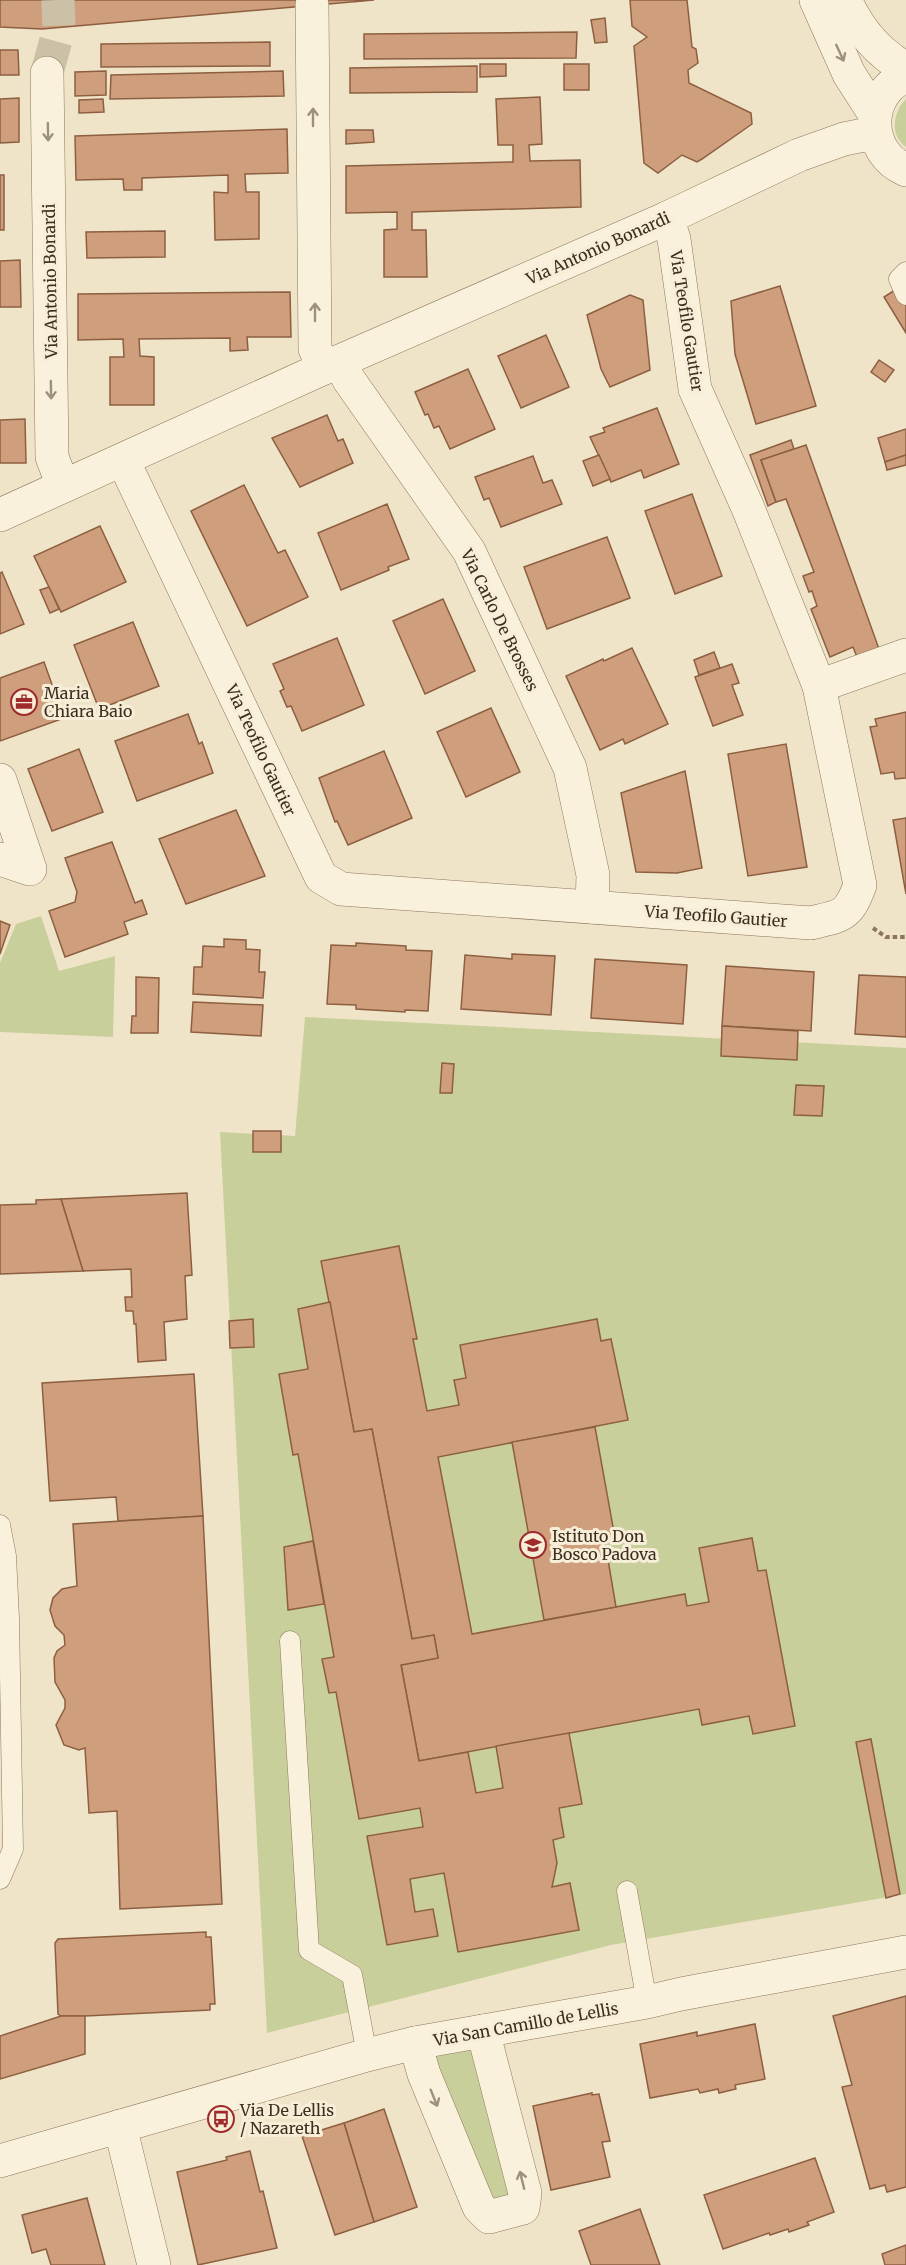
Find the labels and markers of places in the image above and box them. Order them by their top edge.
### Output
place label: Maria Chiara Baio [44,683,132,721]
office icon: Maria Chiara Baio [9,687,39,717]
place label: Istituto Don Bosco Padova [552,1526,657,1564]
school or university icon: Istituto Don Bosco Padova [518,1530,548,1560]
place label: Via De Lellis / Nazareth [239,2100,334,2138]
bus stop icon: Via De Lellis / Nazareth [206,2104,236,2134]

